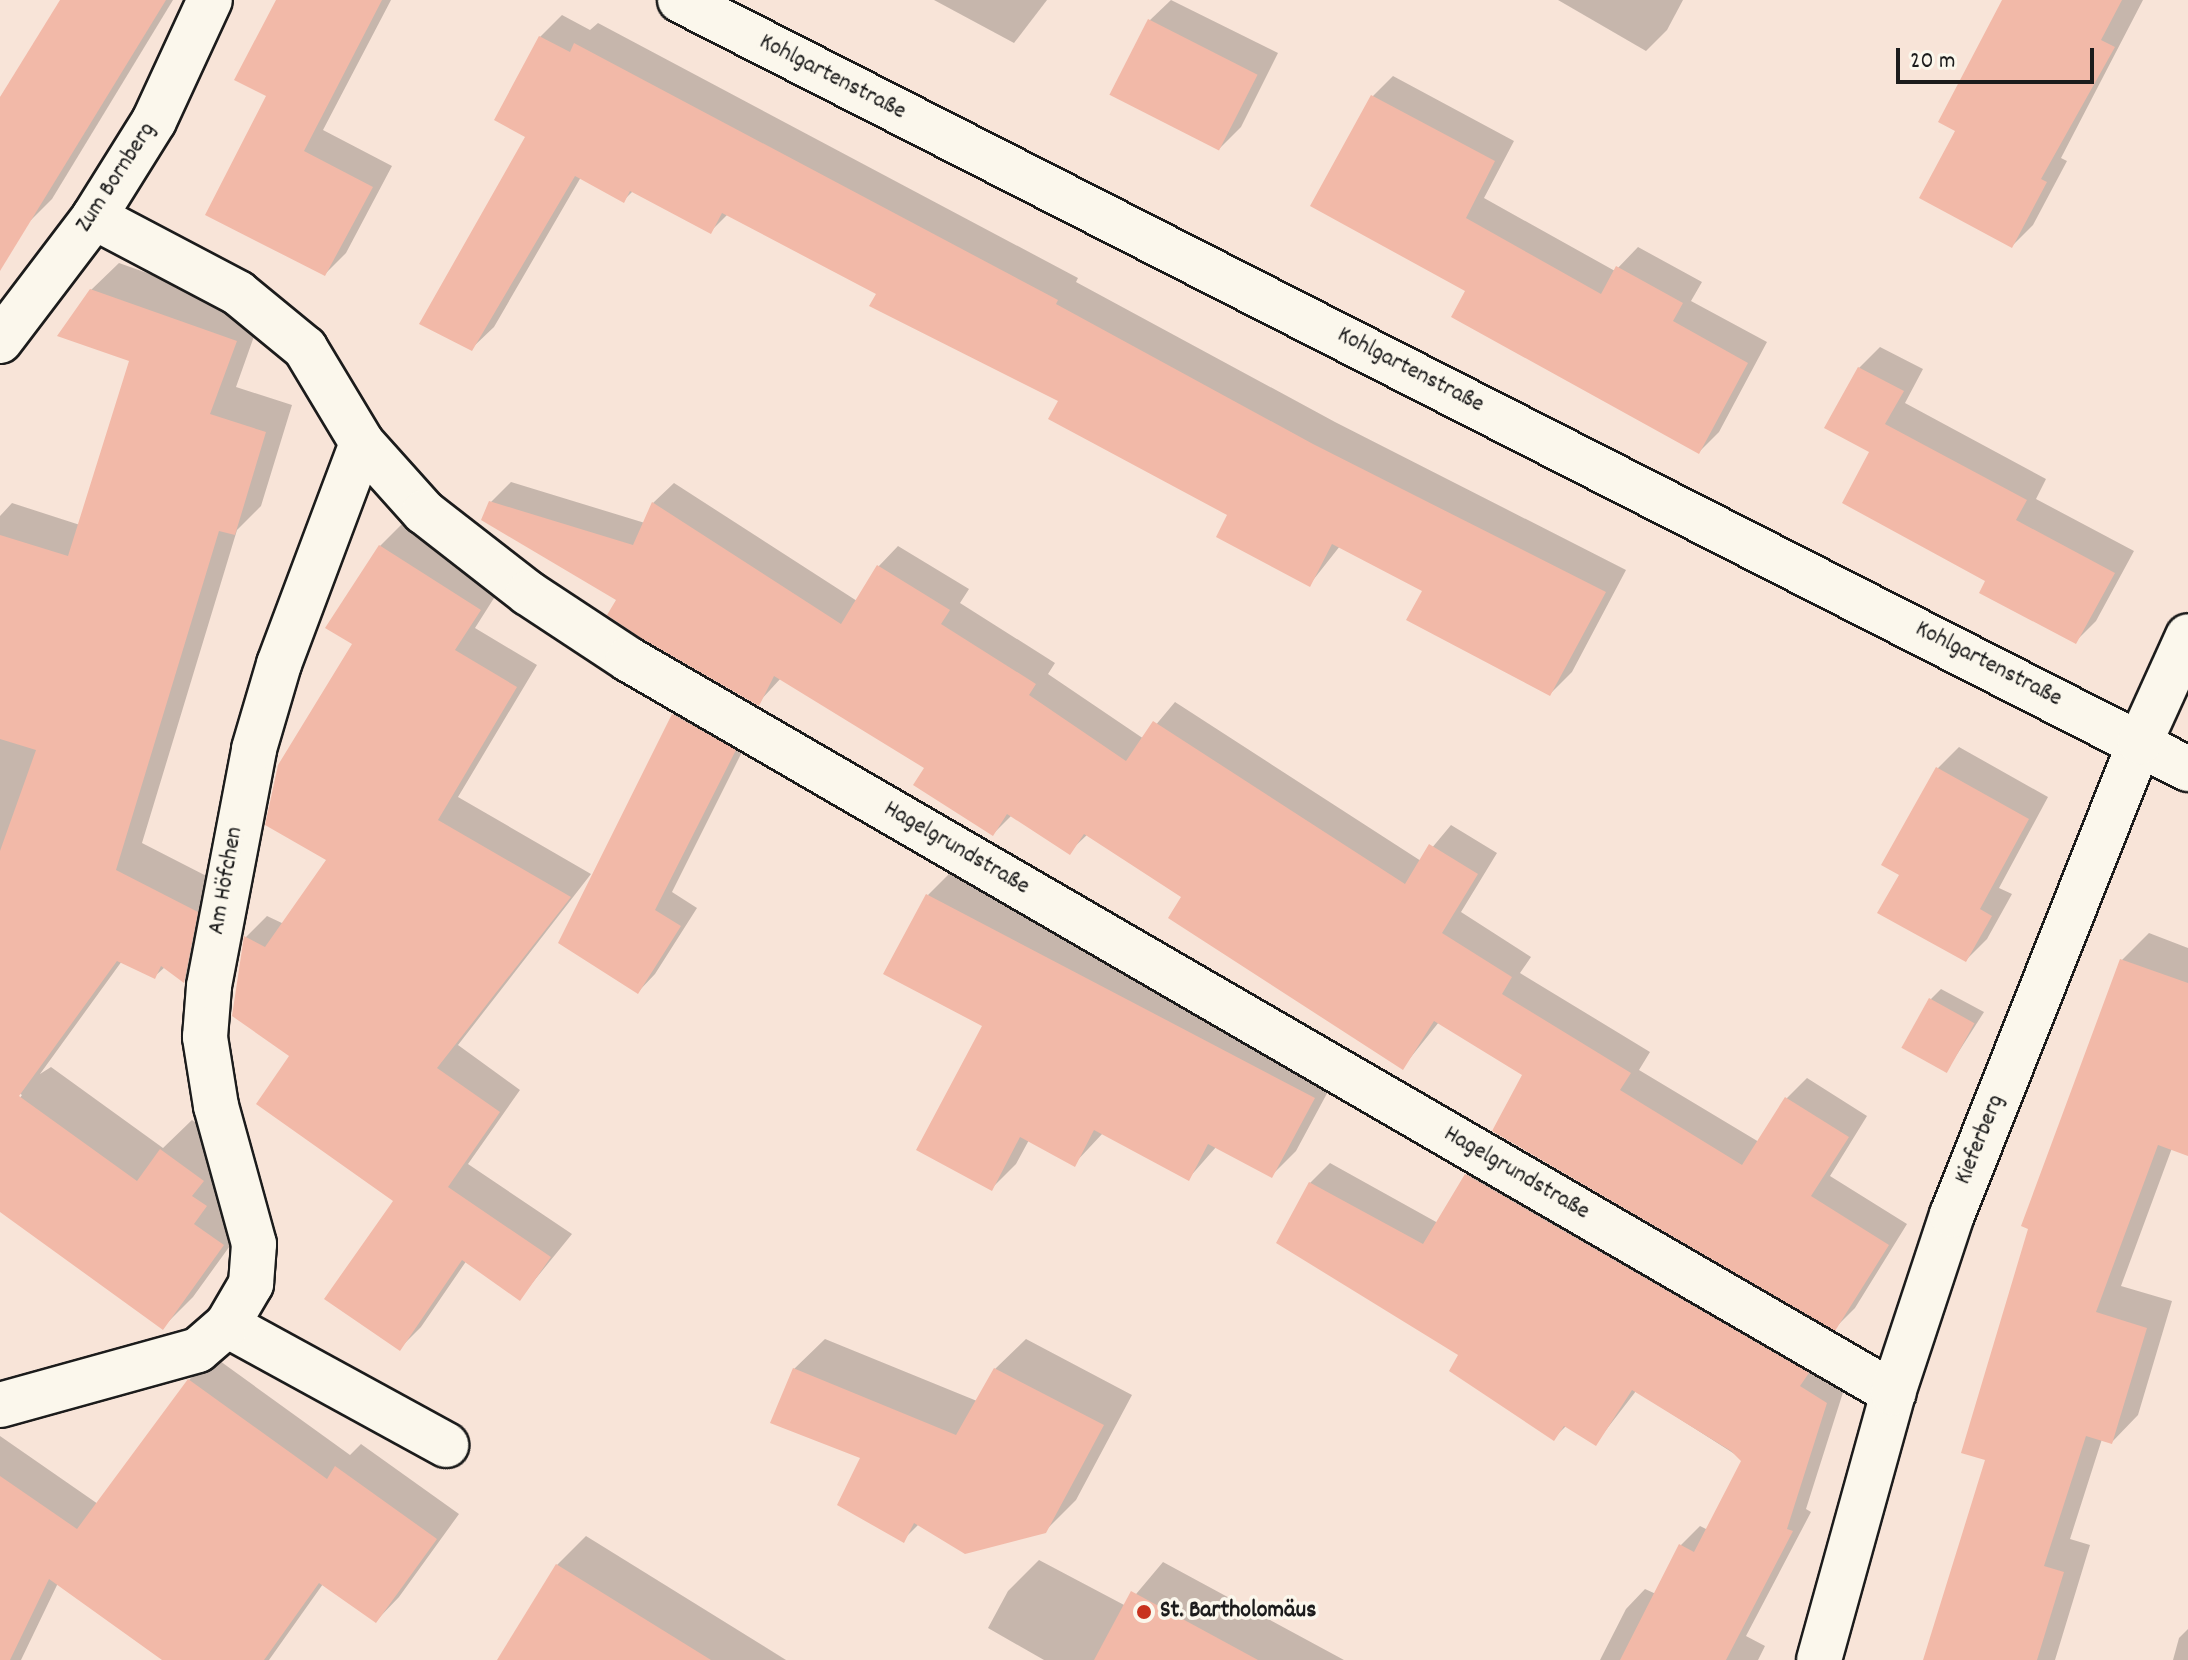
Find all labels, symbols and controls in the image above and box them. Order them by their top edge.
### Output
street label: Kohlgartenstraße [754,29,910,127]
scale bar [1900,32,2098,82]
text: 20 m [1910,45,1956,79]
street label: Zum Bornberg [71,118,163,238]
street label: Kohlgartenstraße [1332,322,1488,420]
street label: Kohlgartenstraße [1910,616,2066,714]
street label: Hagelgrundstraße [878,796,1034,902]
street label: Am Höfchen [203,825,251,937]
street label: Kieferberg [1950,1091,2012,1189]
street label: Hagelgrundstraße [1438,1121,1594,1227]
place label: St. Bartholomäus [1160,1598,1316,1626]
marker: St. Bartholomäus [1135,1603,1153,1621]

